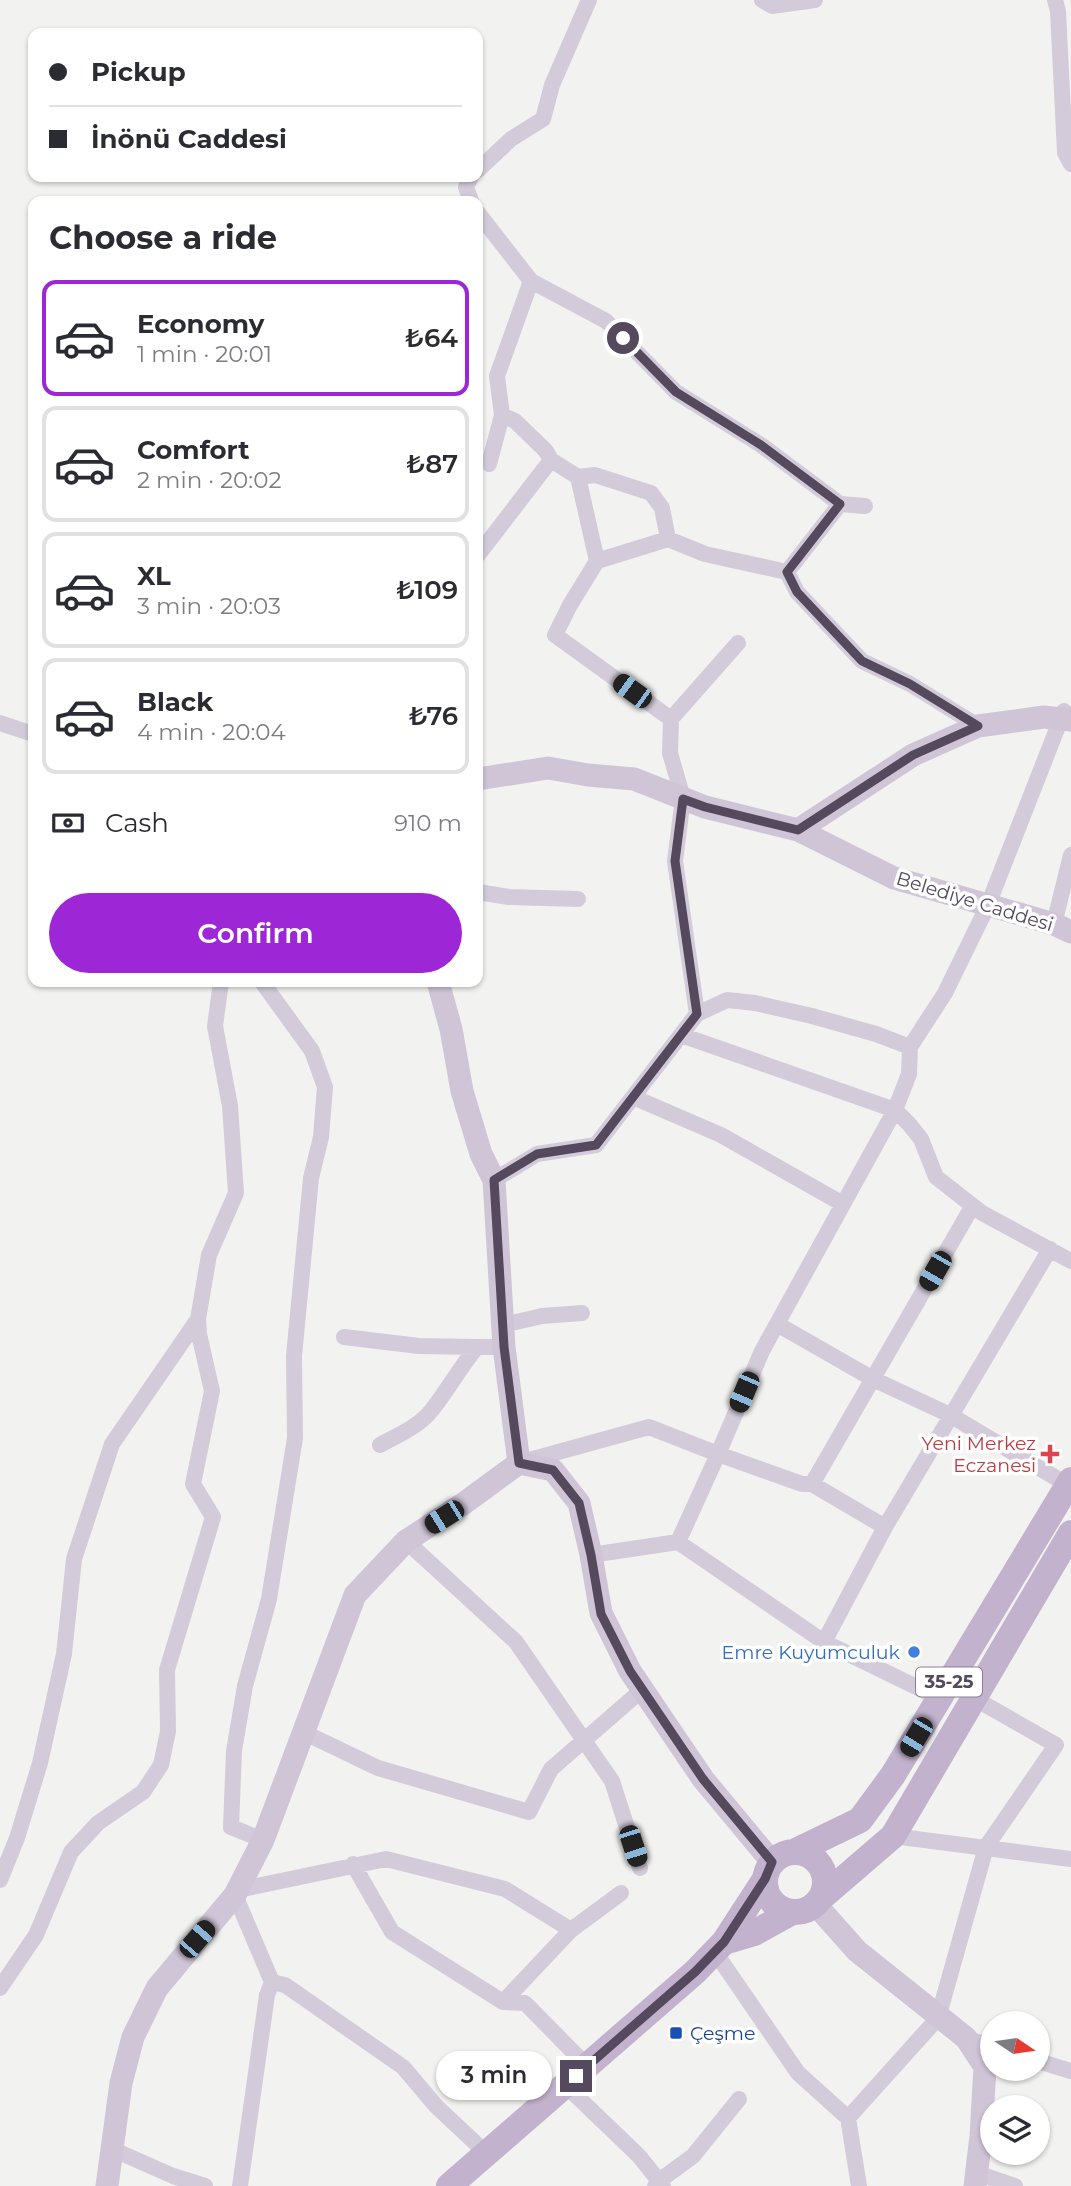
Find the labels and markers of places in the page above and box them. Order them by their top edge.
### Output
place label: Yeni Merkez Eczanesi [922,1432,1036,1477]
marker: Yeni Merkez Eczanesi [1042,1446,1058,1462]
place label: Emre Kuyumculuk [722,1641,901,1664]
marker: Emre Kuyumculuk [906,1644,922,1660]
place label: Çeşme [690,2022,755,2045]
marker: Çeşme [668,2025,684,2041]

